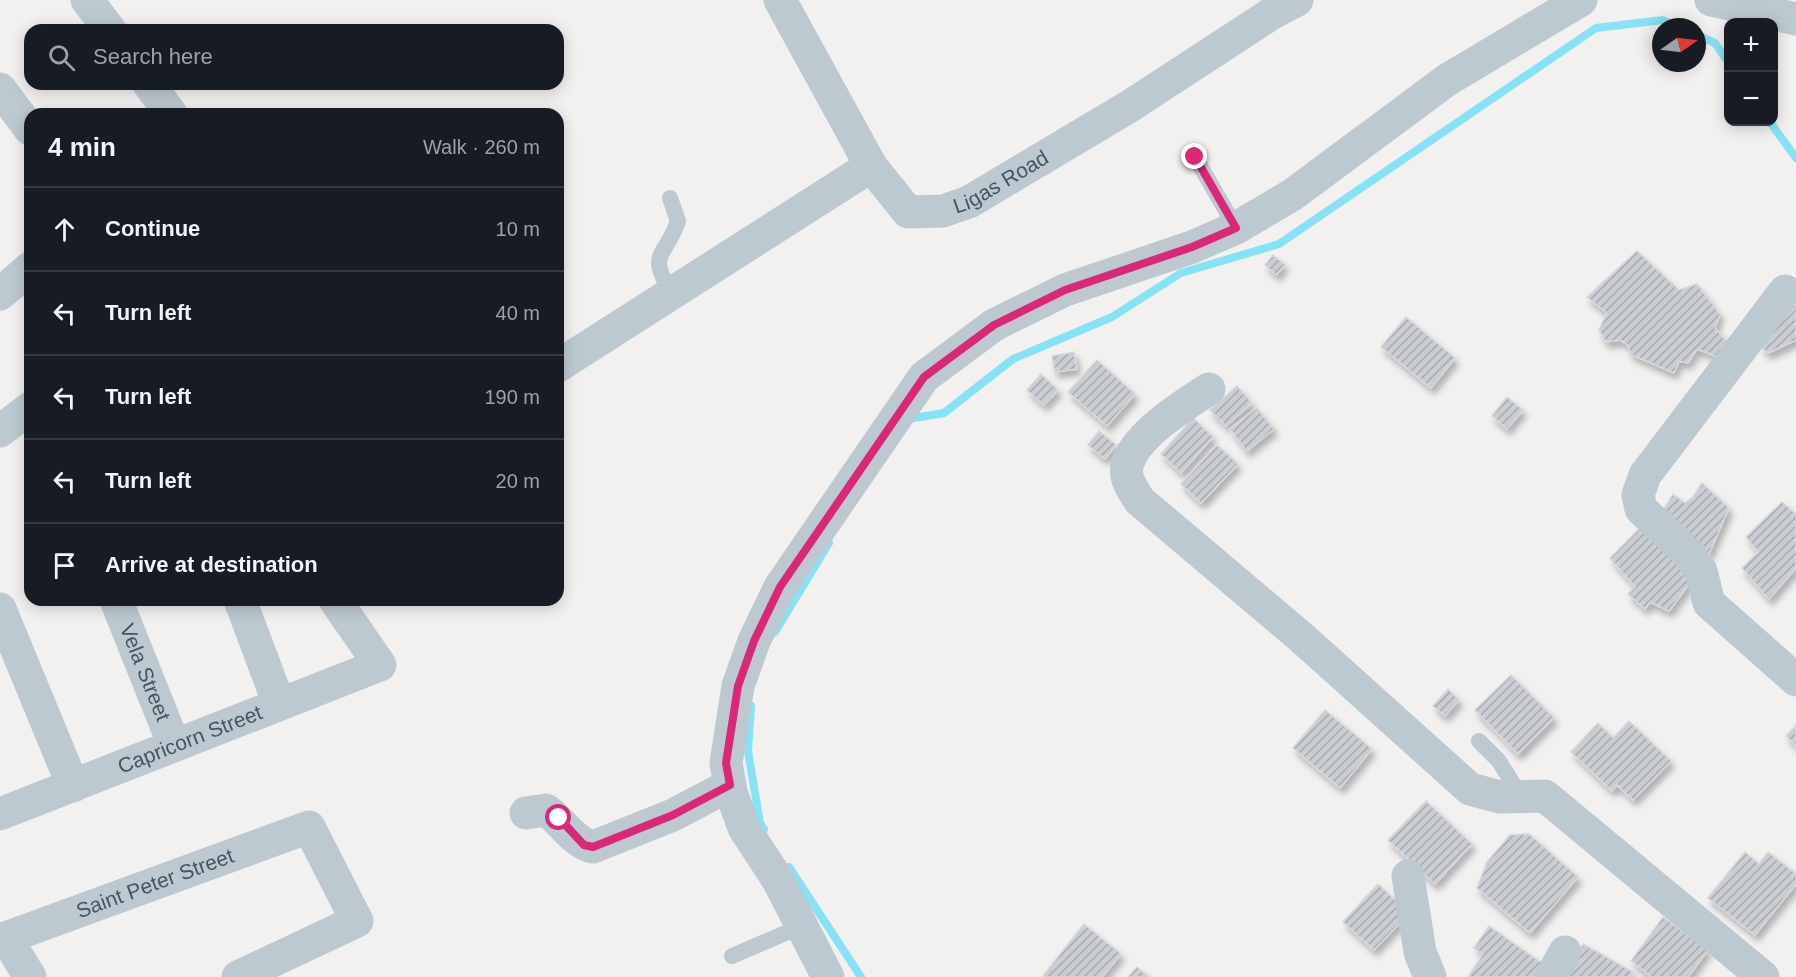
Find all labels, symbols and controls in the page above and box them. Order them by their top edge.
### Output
north arrow [1652,18,1706,72]
map controls [1724,18,1778,126]
button: + [1724,18,1778,72]
search box [24,24,564,90]
icon: search [45,41,78,74]
text: Search here [93,44,213,69]
button: − [1724,72,1778,126]
text: 4 min [48,132,116,162]
text: Walk · 260 m [423,136,540,158]
route end [1181,143,1207,169]
street label: Ligas Road [950,145,1052,218]
icon: ahead [48,213,81,246]
text: Continue [105,216,200,241]
text: 10 m [496,218,540,240]
icon: left [48,297,81,330]
text: Turn left [105,300,191,325]
text: 40 m [496,302,540,324]
icon: left [48,381,81,414]
text: Turn left [105,384,191,409]
text: 190 m [484,386,540,408]
icon: left [48,465,81,498]
text: Turn left [105,468,191,493]
text: 20 m [496,470,540,492]
icon: arrive [48,549,81,582]
text: Arrive at destination [105,552,318,577]
street label: Vela Street [116,620,175,724]
street label: Capricorn Street [114,700,265,778]
route start [545,804,571,830]
street label: Saint Peter Street [73,844,237,922]

